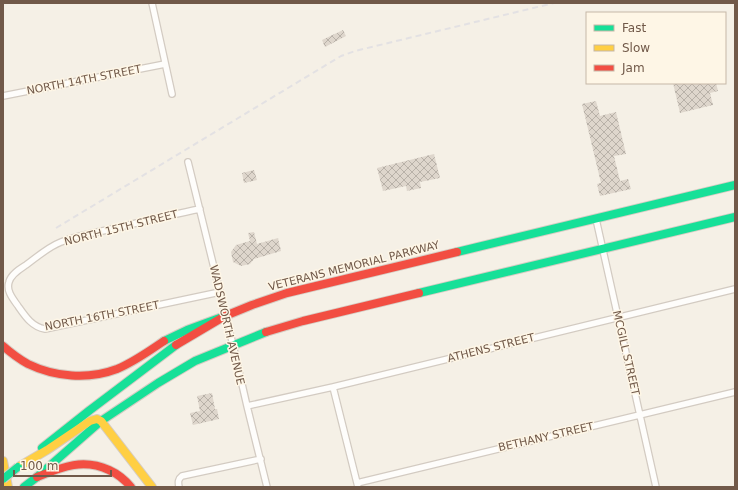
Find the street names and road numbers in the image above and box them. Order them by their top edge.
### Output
street label: NORTH 14TH STREET [25,62,143,98]
street label: NORTH 15TH STREET [63,208,179,248]
street label: VETERANS MEMORIAL PARKWAY [267,238,441,294]
street label: WADSWORTH AVENUE [207,264,247,386]
street label: NORTH 16TH STREET [43,298,161,334]
street label: MCGILL STREET [610,309,642,397]
street label: ATHENS STREET [446,331,536,365]
street label: BETHANY STREET [497,420,595,454]

